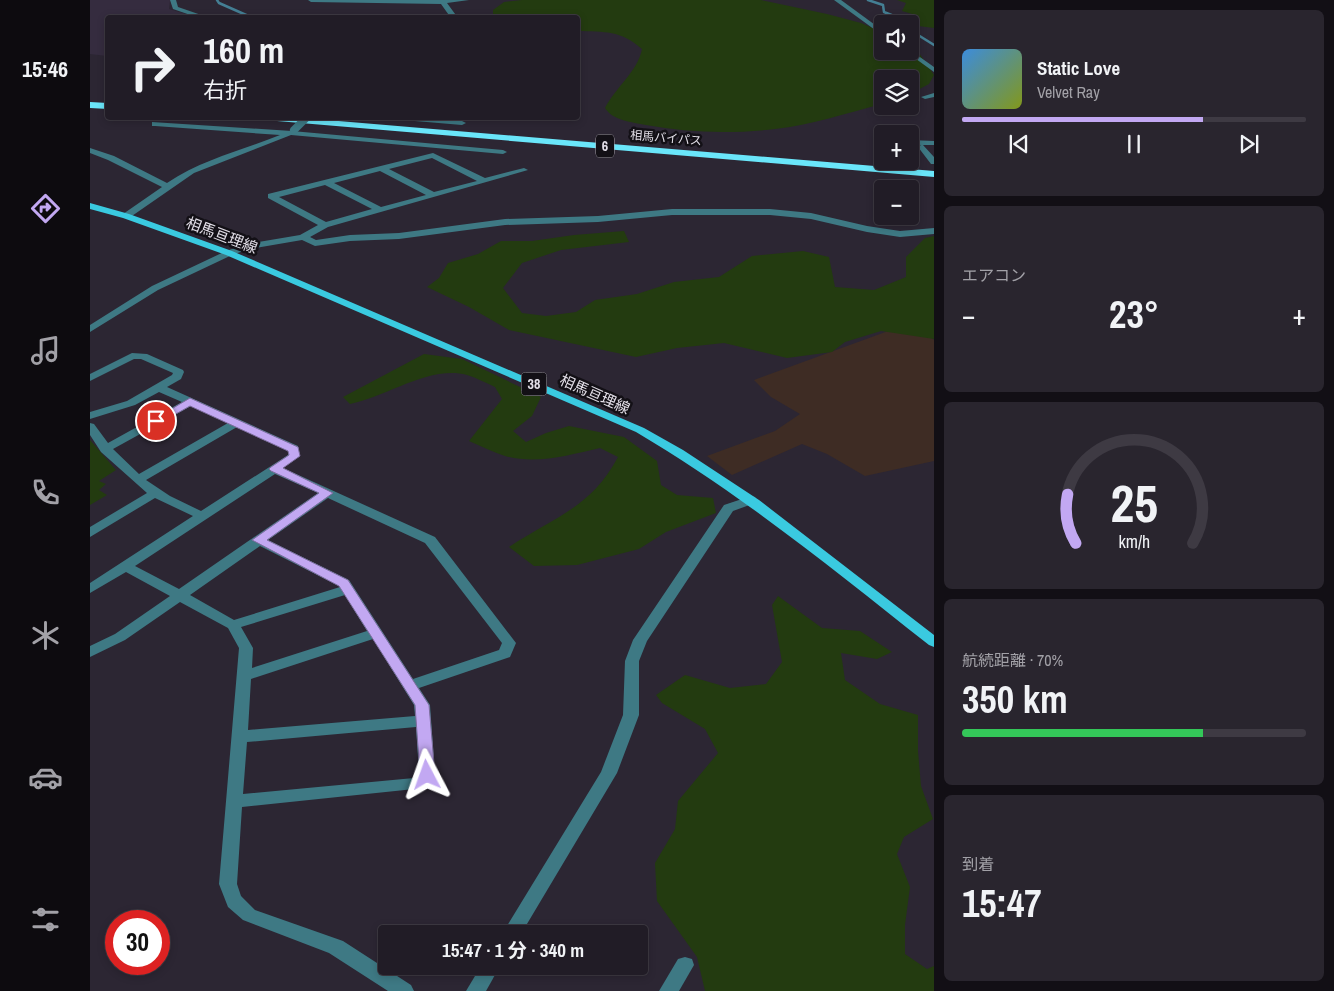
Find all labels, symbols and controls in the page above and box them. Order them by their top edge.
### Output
map controls [874,15,919,225]
button: sound [874,15,919,60]
text: 160 m [203,27,284,74]
icon: right [120,35,185,100]
text: 15:46 [22,54,68,84]
text: Static Love [1037,55,1120,81]
button: layers [874,70,919,115]
text: 右折 [203,75,247,105]
text: Velvet Ray [1037,81,1100,103]
button: + [874,125,919,170]
street label: 相馬バイパス [630,127,702,149]
icon: previous [1005,130,1033,158]
icon: pause [1120,130,1148,158]
icon: next [1235,130,1263,158]
road number: 6 [596,134,614,158]
button: − [874,180,919,225]
icon: directions [28,191,63,226]
street label: 相馬亘理線 [183,212,261,258]
text: エアコン [962,264,1026,286]
text: 23° [1109,289,1159,340]
text: − [962,296,975,334]
text: + [1293,296,1306,334]
icon: music [28,333,63,368]
street label: 相馬亘理線 [556,369,634,419]
road number: 38 [522,372,546,396]
pin [135,400,177,442]
icon: arrive [142,407,170,435]
text: 25 [1110,468,1158,538]
icon: phone [28,475,63,510]
text: km/h [1118,530,1150,554]
icon: climate [28,618,63,653]
text: 航続距離 · 70% [962,649,1063,671]
text: 350 km [962,674,1068,725]
position arrow [400,748,452,800]
icon: car [28,760,63,795]
text: 到着 [962,853,994,875]
text: 15:47 [962,878,1042,929]
icon: filters [28,902,63,937]
speed limit sign: 30 [105,910,170,975]
text: 15:47 · 1 分 · 340 m [442,937,584,963]

